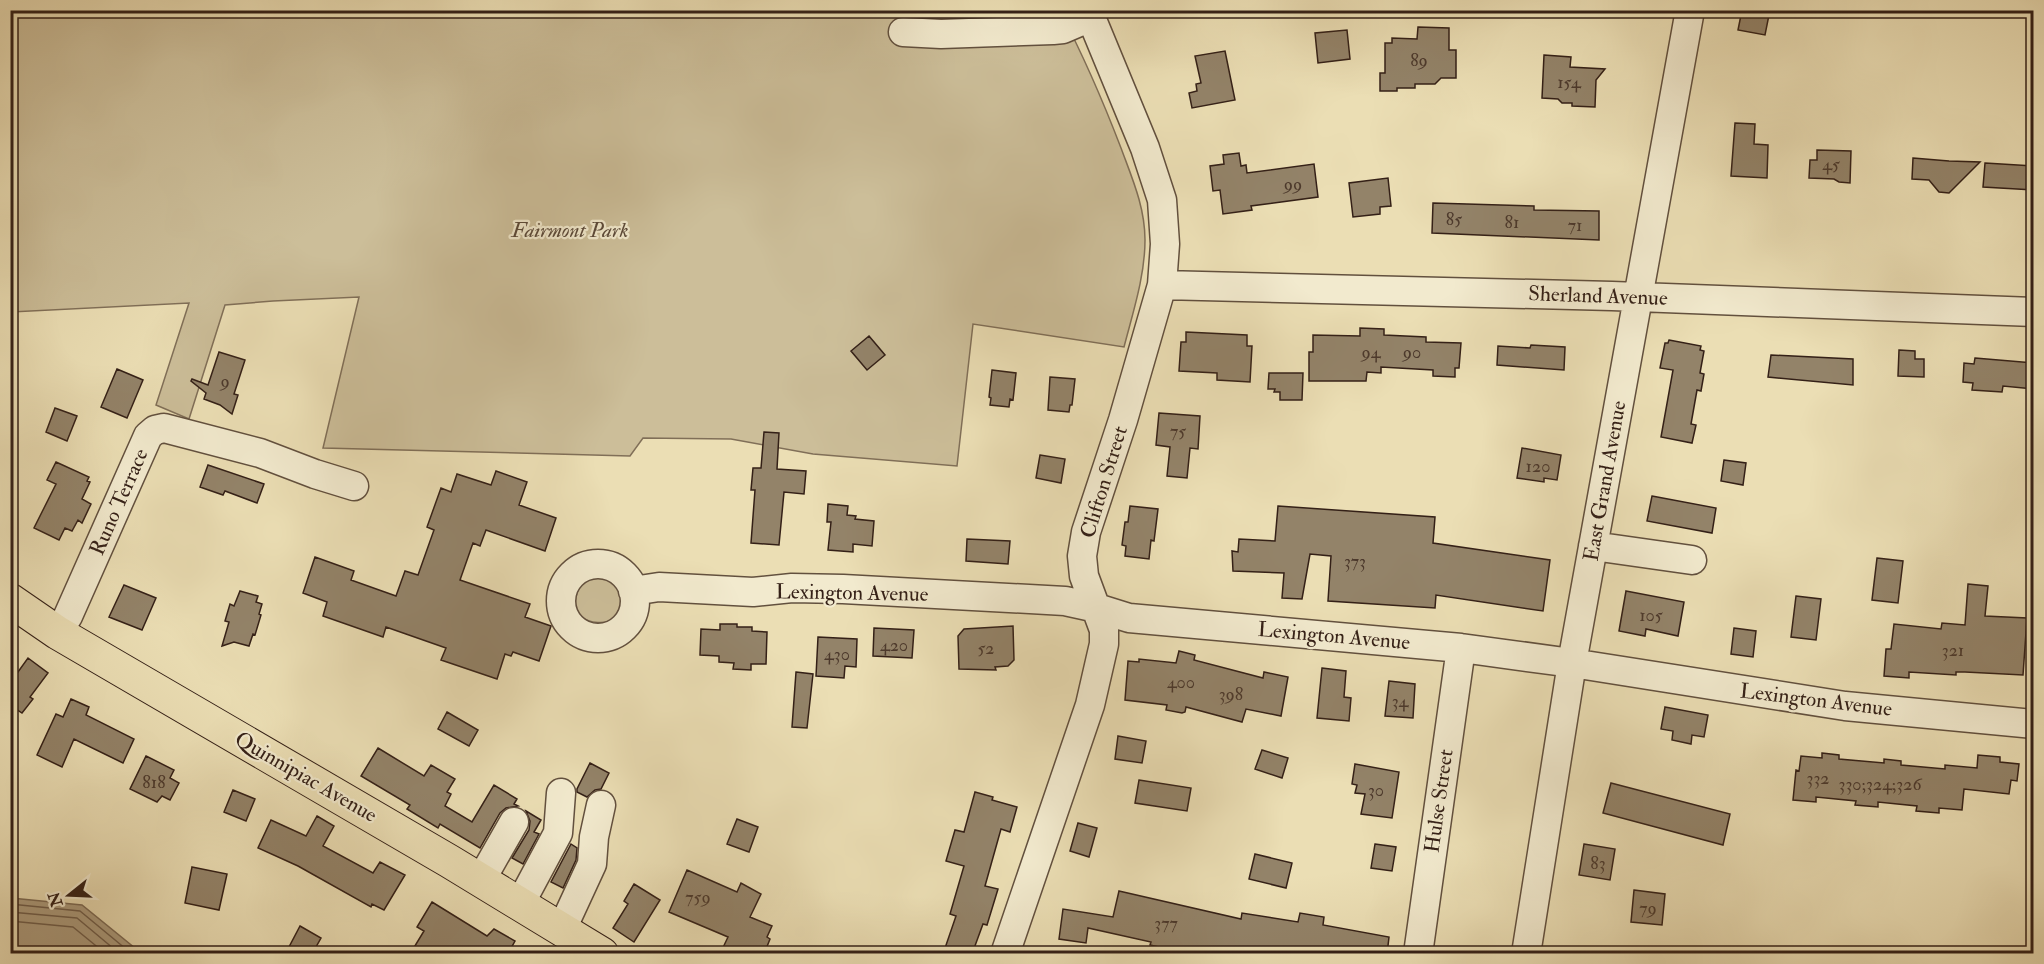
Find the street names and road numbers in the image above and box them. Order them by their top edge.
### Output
street label: Sherland Avenue [1528,280,1668,312]
street label: East Grand Avenue [1578,398,1632,563]
street label: Clifton Street [1074,422,1134,541]
street label: Runo Terrace [83,444,155,560]
street label: Lexington Avenue [775,578,929,608]
street label: Lexington Avenue [1257,616,1412,656]
street label: Lexington Avenue [1738,677,1894,723]
street label: Quinnipiac Avenue [230,725,382,829]
street label: Hulse Street [1418,747,1460,855]

